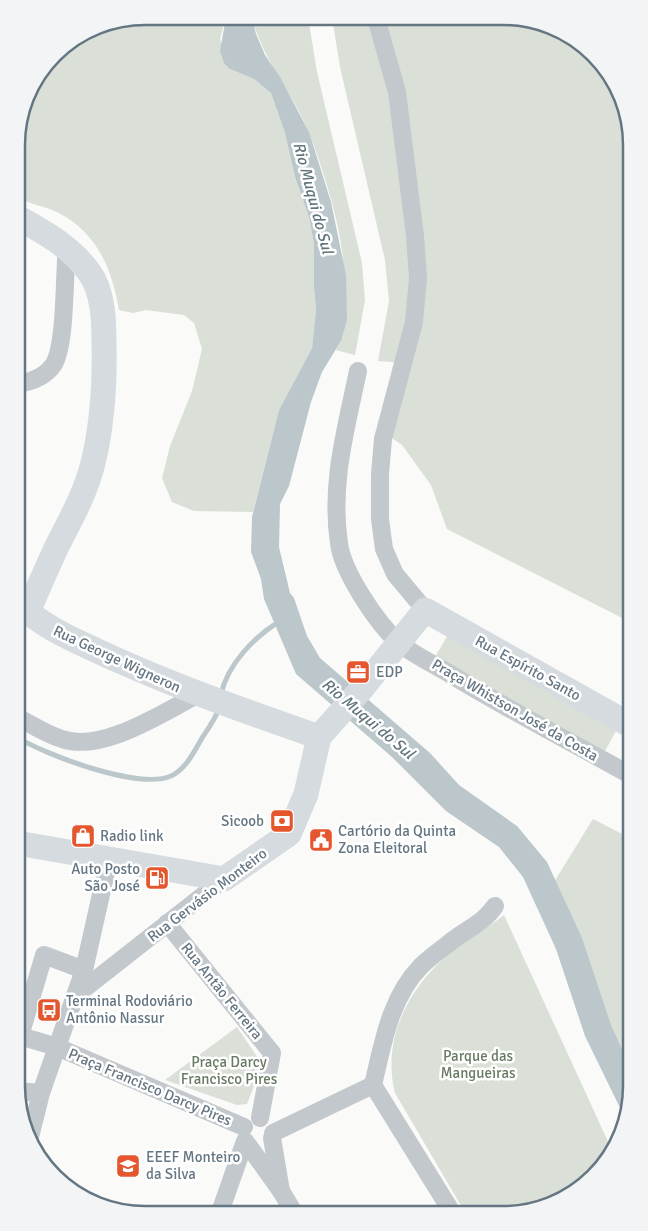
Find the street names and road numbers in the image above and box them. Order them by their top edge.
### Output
street label: Rua George Wigneron [50,622,184,696]
street label: Rua Espírito Santo [472,632,584,705]
street label: Praça Whistson José da Costa [429,655,601,765]
street label: Rua Gervásio Monteiro [144,844,270,946]
street label: Rua Antão Ferreira [177,939,267,1043]
street label: Praça Francisco Darcy Pires [66,1044,235,1130]

